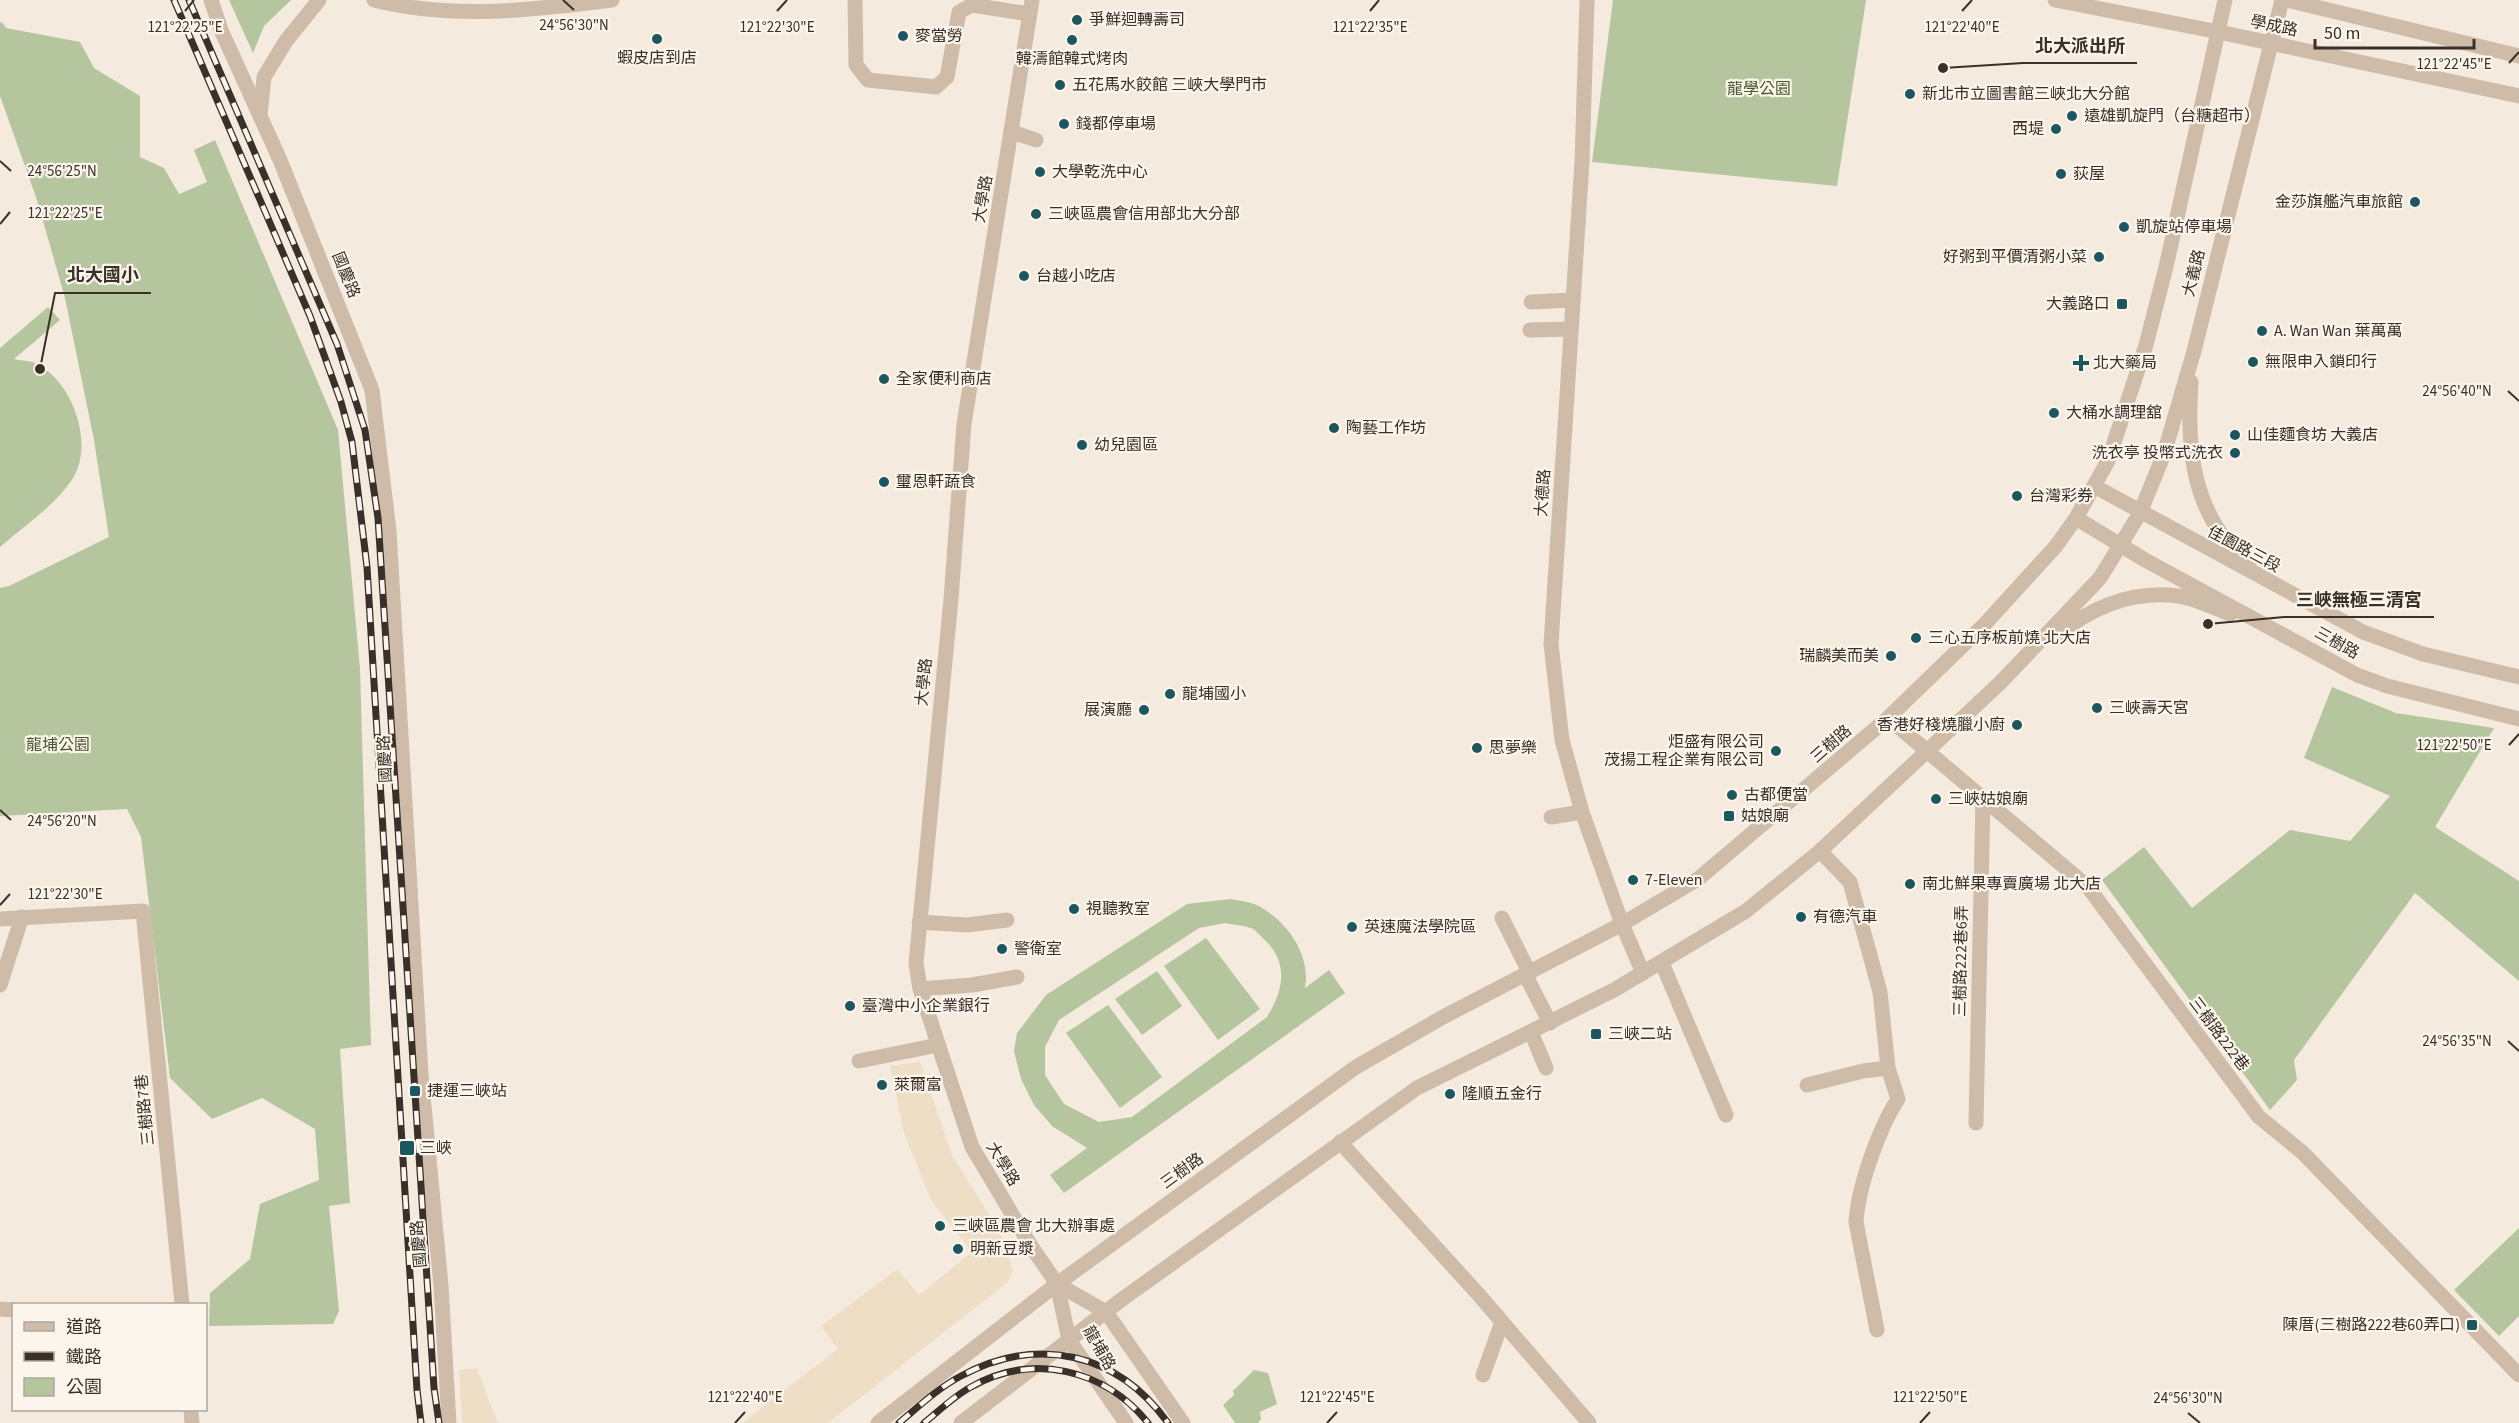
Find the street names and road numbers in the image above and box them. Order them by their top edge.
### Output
street label: 學成路 [2248,10,2300,42]
street label: 大學路 [968,173,998,225]
street label: 大義路 [2178,247,2210,299]
street label: 國慶路 [327,249,365,301]
street label: 大德路 [1530,468,1556,518]
street label: 佳園路三段 [2204,521,2284,577]
street label: 三樹路 [2311,622,2363,664]
street label: 大學路 [911,657,937,707]
street label: 三樹路 [1806,720,1856,768]
street label: 國慶路 [373,734,397,784]
street label: 三樹路222巷6弄 [1949,905,1973,1017]
street label: 三樹路222巷 [2184,992,2254,1076]
street label: 三樹路7巷 [130,1073,160,1147]
street label: 大學路 [981,1138,1025,1190]
street label: 三樹路 [1156,1148,1208,1194]
street label: 國慶路 [406,1219,432,1269]
street label: 龍埔路 [1077,1322,1121,1374]

